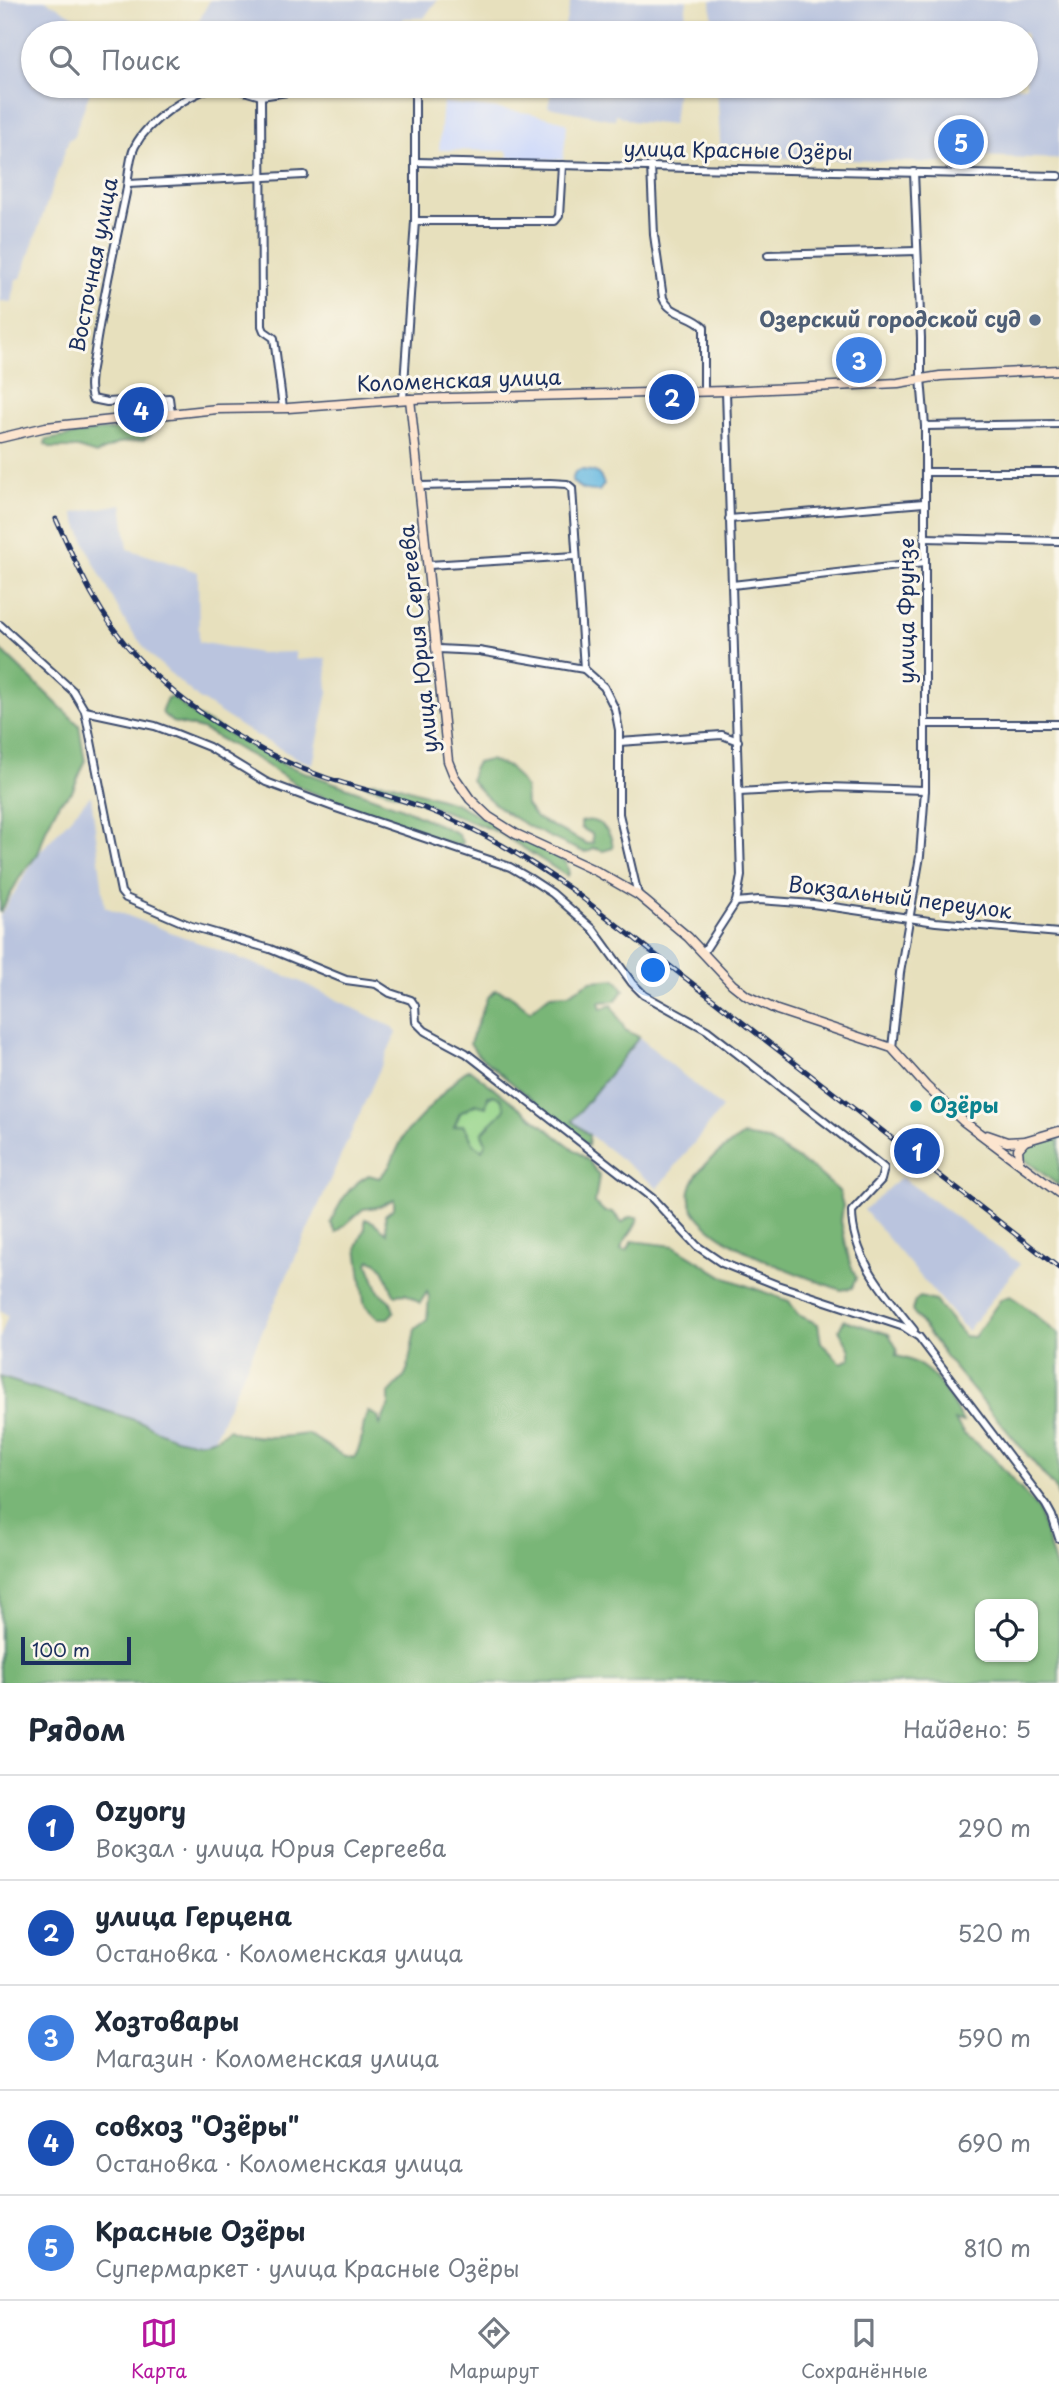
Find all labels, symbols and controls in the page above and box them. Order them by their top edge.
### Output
search box [21,21,1038,98]
text: Поиск [101,40,180,79]
icon: search [45,41,83,79]
pin: 5 [938,116,984,168]
street label: улица Красные Озёры [623,131,853,167]
street label: Восточная улица [59,174,125,355]
place label: Озерский городской суд [759,302,1021,334]
marker: Озерский городской суд [1027,312,1043,328]
pin: 3 [836,334,882,386]
street label: Коломенская улица [356,359,563,399]
pin: 2 [649,371,695,423]
pin: 4 [118,384,164,436]
street label: улица Юрия Сергеева [389,524,445,755]
street label: улица Фрунзе [889,538,921,684]
street label: Вокзальный переулок [786,866,1015,926]
your location [636,953,670,987]
place label: Озёры [930,1088,999,1120]
marker: Озёры [908,1098,924,1114]
pin: 1 [894,1125,940,1177]
map controls [975,1599,1038,1662]
button: locate [975,1599,1038,1662]
scale bar [21,1634,131,1666]
text: 100 m [32,1635,90,1663]
text: Рядом [28,1706,126,1751]
text: Найдено: 5 [903,1711,1031,1746]
text: Ozyory [95,1791,186,1830]
text: 1 [46,1810,57,1845]
text: 290 m [958,1810,1031,1845]
text: Вокзал · улица Юрия Сергеева [95,1830,446,1865]
text: улица Герцена [95,1896,292,1935]
text: 2 [43,1915,59,1950]
text: 520 m [958,1915,1031,1950]
text: Остановка · Коломенская улица [95,1935,463,1970]
text: Хозтовары [95,2001,239,2040]
text: 3 [43,2020,59,2055]
text: 590 m [957,2020,1031,2055]
text: Магазин · Коломенская улица [95,2040,439,2075]
text: совхоз "Озёры" [95,2106,299,2145]
text: 4 [43,2125,59,2160]
text: 690 m [957,2125,1031,2160]
text: Остановка · Коломенская улица [95,2145,463,2180]
text: Красные Озёры [95,2211,306,2250]
text: 5 [44,2230,58,2265]
text: 810 m [963,2230,1031,2265]
text: Супермаркет · улица Красные Озёры [95,2250,520,2285]
tab: Карта [131,2314,187,2384]
tab: Маршрут [449,2314,539,2384]
tab: Сохранённые [801,2314,928,2384]

